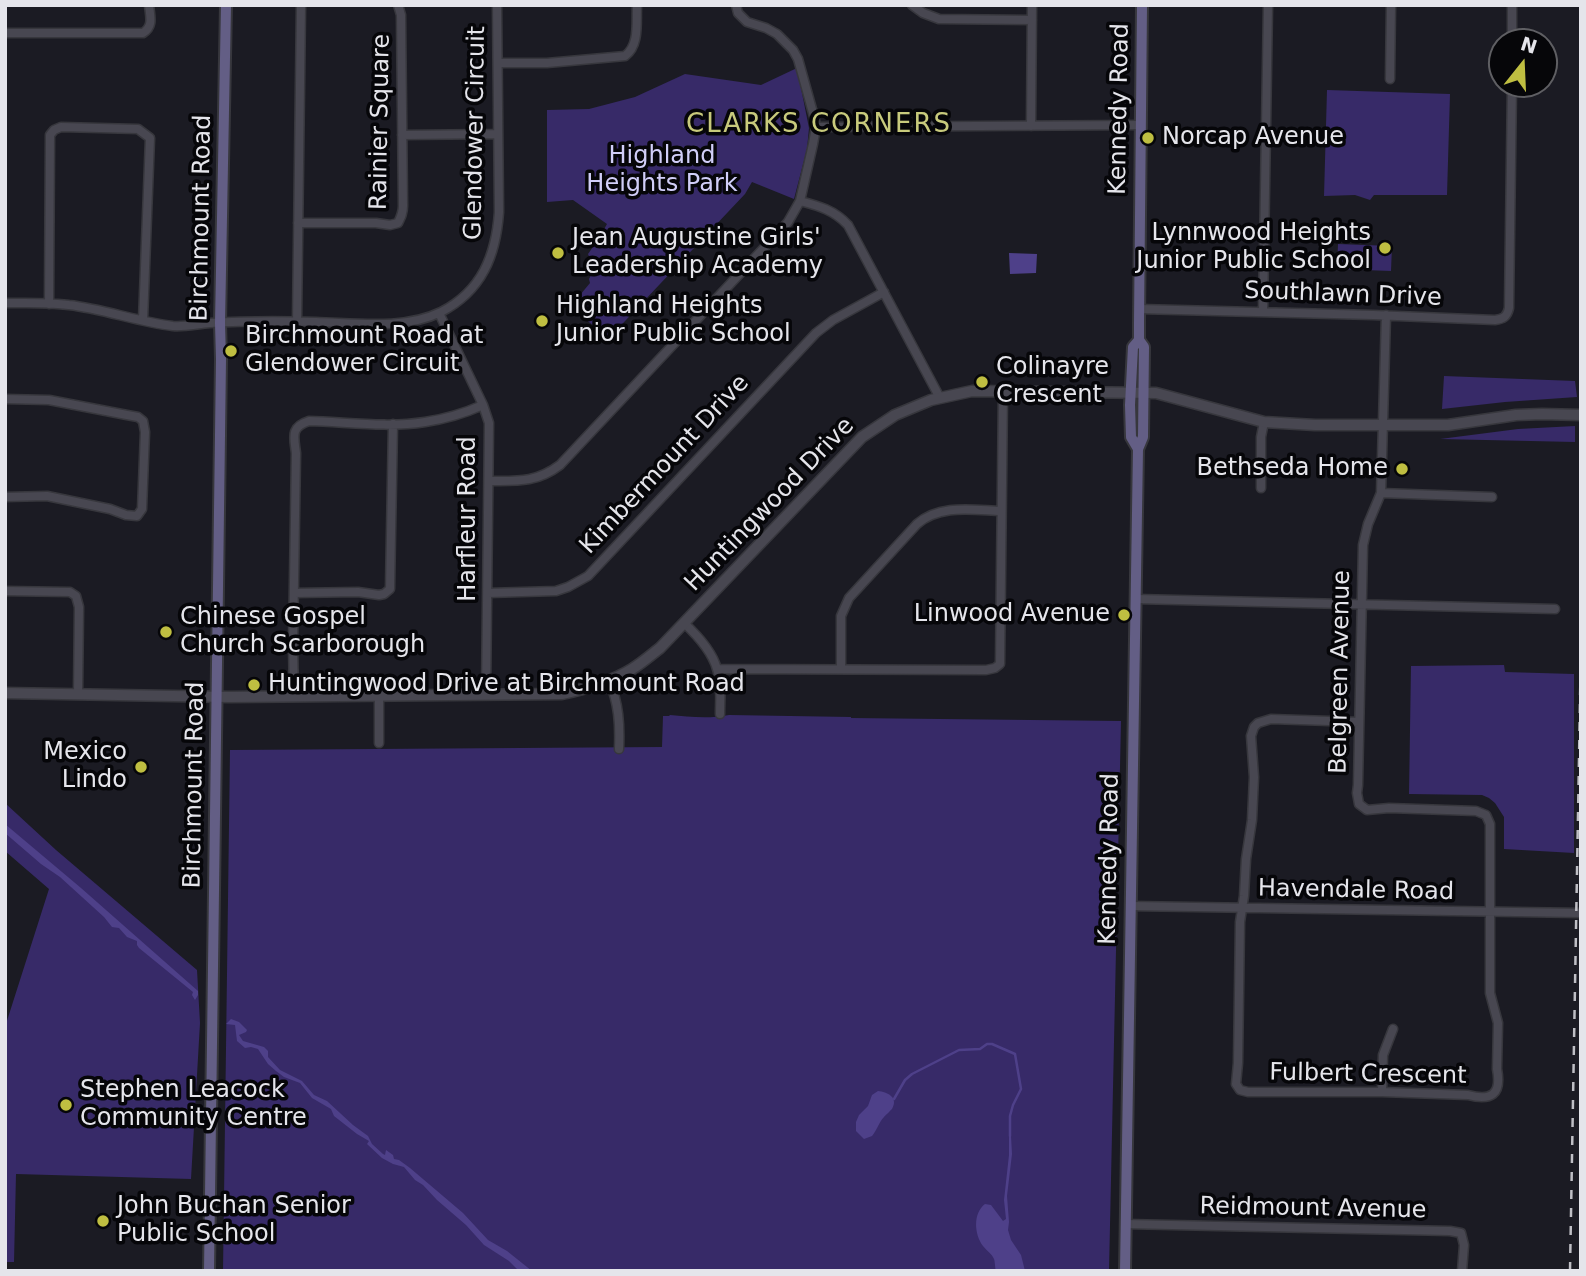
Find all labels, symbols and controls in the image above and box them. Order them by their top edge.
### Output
street label: Kennedy Road [1104,23,1136,195]
street label: Glendower Circuit [460,26,492,240]
north arrow [1488,28,1558,98]
text: N [1518,32,1540,58]
street label: Rainier Square [365,34,397,210]
district label: CLARKS CORNERS [688,109,950,141]
street label: Birchmount Road [186,114,218,322]
place label: Norcap Avenue [1162,124,1344,152]
marker: Norcap Avenue [1140,130,1156,146]
park label: Highland Heights Park [586,143,738,199]
place label: Lynnwood Heights Junior Public School [1136,220,1371,276]
place label: Jean Augustine Girls' Leadership Academy [572,225,823,281]
marker: Lynnwood Heights Junior Public School [1377,240,1393,256]
marker: Jean Augustine Girls' Leadership Academy [550,245,566,261]
street label: Southlawn Drive [1244,277,1442,313]
place label: Highland Heights Junior Public School [556,293,791,349]
marker: Highland Heights Junior Public School [534,313,550,329]
place label: Birchmount Road at Glendower Circuit [245,323,483,379]
marker: Birchmount Road at Glendower Circuit [223,343,239,359]
place label: Colinayre Crescent [996,354,1109,410]
street label: Kimbermount Drive [574,369,756,561]
marker: Colinayre Crescent [974,374,990,390]
street label: Huntingwood Drive [679,412,861,598]
street label: Harfleur Road [455,436,483,602]
place label: Bethseda Home [1196,455,1388,483]
marker: Bethseda Home [1394,461,1410,477]
street label: Belgreen Avenue [1325,570,1357,774]
place label: Linwood Avenue [914,601,1110,629]
place label: Chinese Gospel Church Scarborough [180,604,425,660]
marker: Linwood Avenue [1116,607,1132,623]
marker: Chinese Gospel Church Scarborough [158,624,174,640]
place label: Huntingwood Drive at Birchmount Road [268,671,745,699]
marker: Huntingwood Drive at Birchmount Road [246,677,262,693]
street label: Birchmount Road [179,681,211,889]
place label: Mexico Lindo [43,739,127,795]
marker: Mexico Lindo [133,759,149,775]
street label: Kennedy Road [1094,773,1126,945]
street label: Havendale Road [1258,875,1454,907]
street label: Fulbert Crescent [1269,1059,1467,1091]
place label: Stephen Leacock Community Centre [80,1077,307,1133]
marker: Stephen Leacock Community Centre [58,1097,74,1113]
place label: John Buchan Senior Public School [117,1193,351,1249]
street label: Reidmount Avenue [1199,1193,1427,1225]
marker: John Buchan Senior Public School [95,1213,111,1229]

